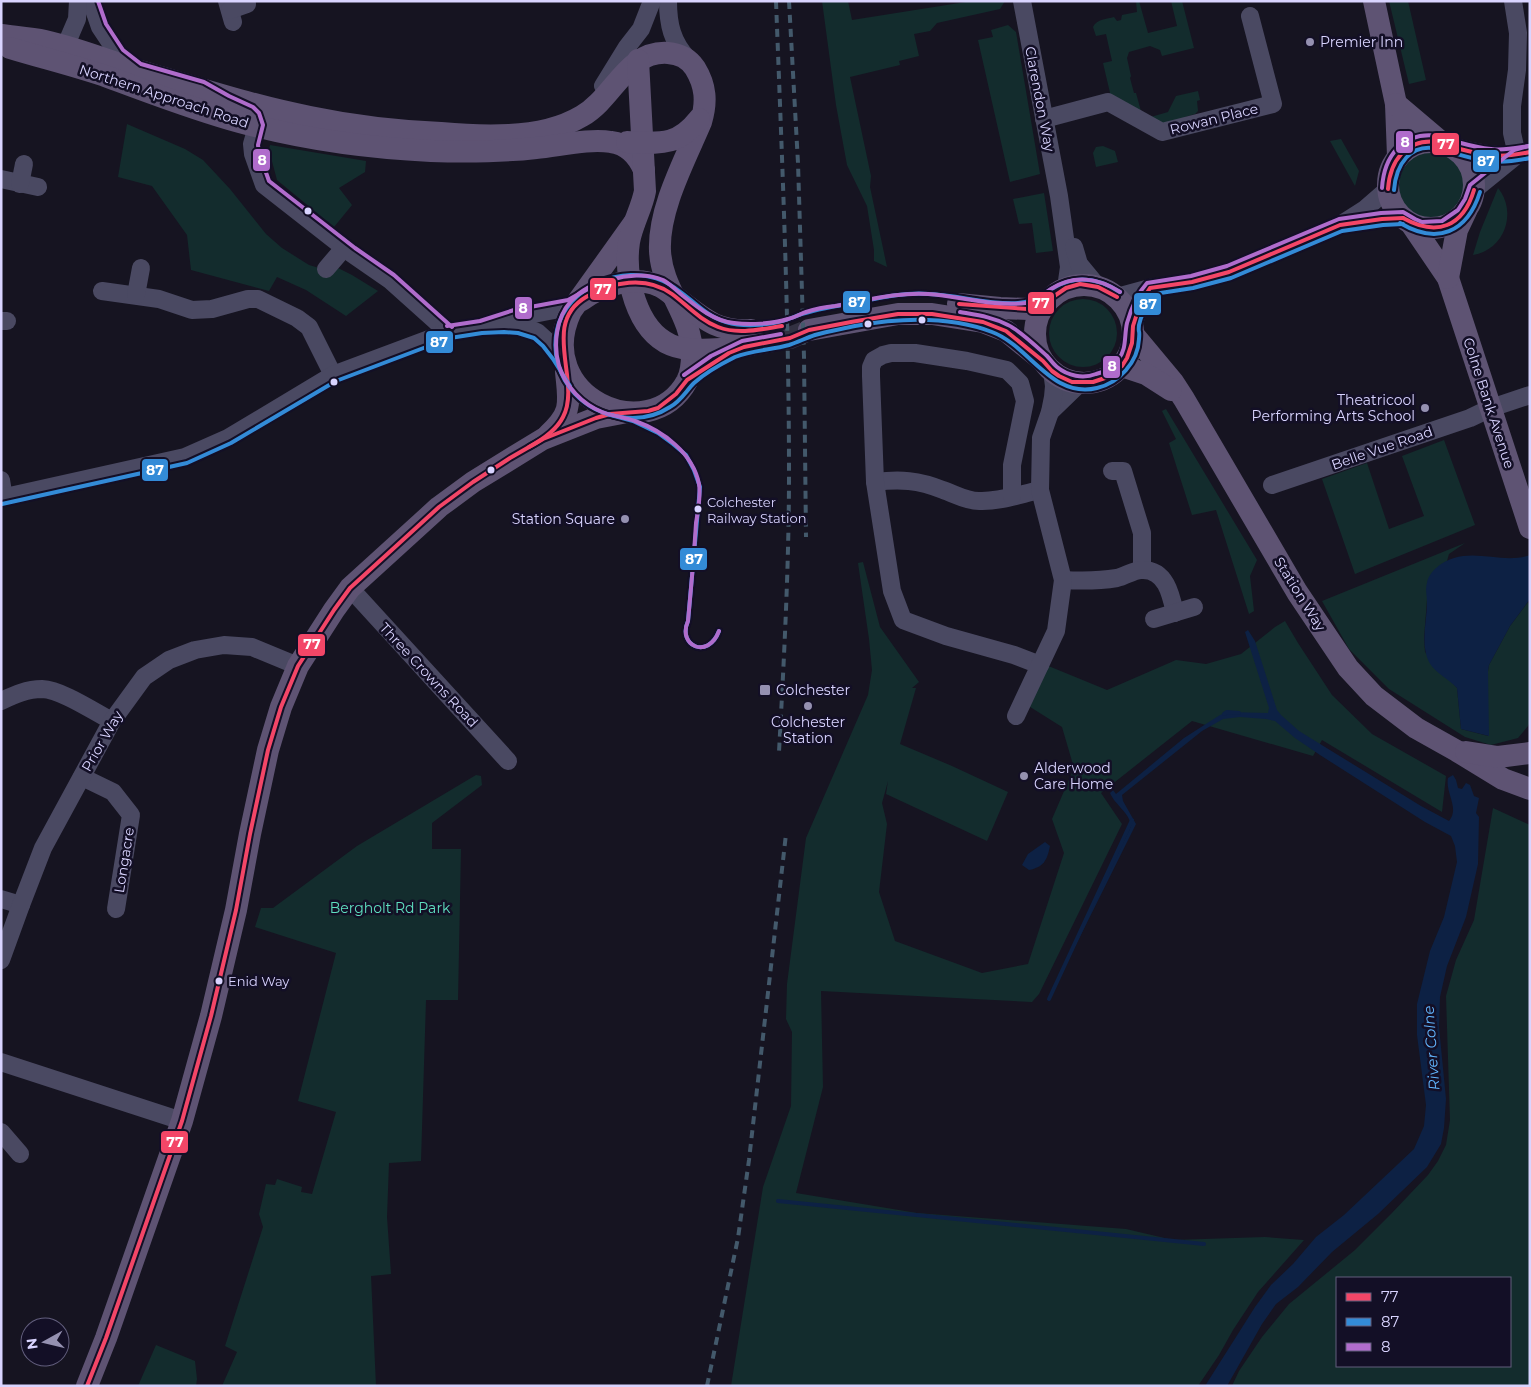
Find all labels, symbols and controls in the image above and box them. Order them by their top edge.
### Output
place label: Premier Inn [1320,33,1403,51]
marker: Premier Inn [1304,36,1316,48]
street label: Clarendon Way [1021,45,1059,154]
street label: Northern Approach Road [77,60,251,132]
street label: Rowan Place [1168,99,1260,139]
line badge: 8 [1395,130,1414,154]
line badge: 77 [1431,132,1460,156]
text: 8 [1400,133,1410,151]
text: 77 [1437,135,1455,153]
line badge: 8 [252,148,271,172]
line badge: 87 [1472,149,1500,173]
text: 8 [257,151,267,169]
text: 87 [1477,152,1495,170]
unlabelled marker [303,206,313,216]
line badge: 77 [589,277,617,301]
text: 77 [594,280,612,298]
line badge: 87 [842,290,871,314]
line badge: 77 [1027,291,1055,315]
line badge: 87 [1133,292,1162,316]
text: 87 [848,293,866,311]
text: 77 [1032,294,1050,312]
text: 87 [1139,295,1157,313]
line badge: 8 [514,296,533,320]
text: 8 [518,299,528,317]
unlabelled marker [917,315,927,325]
unlabelled marker [863,319,873,329]
line badge: 87 [425,330,454,354]
text: 87 [430,333,448,351]
street label: Colne Bank Avenue [1459,335,1519,471]
line badge: 8 [1102,355,1121,379]
text: 8 [1107,357,1117,375]
unlabelled marker [329,377,339,387]
place label: Theatricool Performing Arts School [1252,391,1415,425]
marker: Theatricool Performing Arts School [1419,402,1431,414]
street label: Belle Vue Road [1329,422,1435,474]
line badge: 87 [141,458,169,482]
text: 87 [146,461,164,479]
unlabelled marker [486,465,496,475]
place label: Colchester Railway Station [707,494,806,526]
marker: Colchester Railway Station [693,504,703,514]
place label: Station Square [512,510,615,528]
marker: Station Square [619,513,631,525]
line badge: 87 [679,547,708,571]
text: 87 [685,550,703,568]
street label: Station Way [1270,554,1330,635]
street label: Three Crowns Road [376,619,482,731]
line badge: 77 [297,633,326,657]
text: 77 [303,635,321,653]
place label: Colchester [776,681,851,699]
marker: Colchester [758,683,772,697]
marker: Colchester Station [802,700,814,712]
street label: Prior Way [77,707,127,775]
place label: Colchester Station [771,713,845,747]
place label: Alderwood Care Home [1034,759,1113,793]
marker: Alderwood Care Home [1018,770,1030,782]
street label: Longacre [110,826,138,894]
park label: Bergholt Rd Park [330,899,451,917]
place label: Enid Way [228,973,290,989]
marker: Enid Way [214,976,224,986]
water label: River Colne [1419,1005,1443,1091]
line badge: 77 [160,1130,189,1154]
text: 77 [166,1133,184,1151]
legend [1336,1277,1511,1367]
text: 77 [1381,1287,1399,1306]
text: 87 [1381,1312,1400,1331]
north arrow [20,1317,70,1367]
text: N [22,1337,42,1351]
text: 8 [1381,1337,1391,1356]

